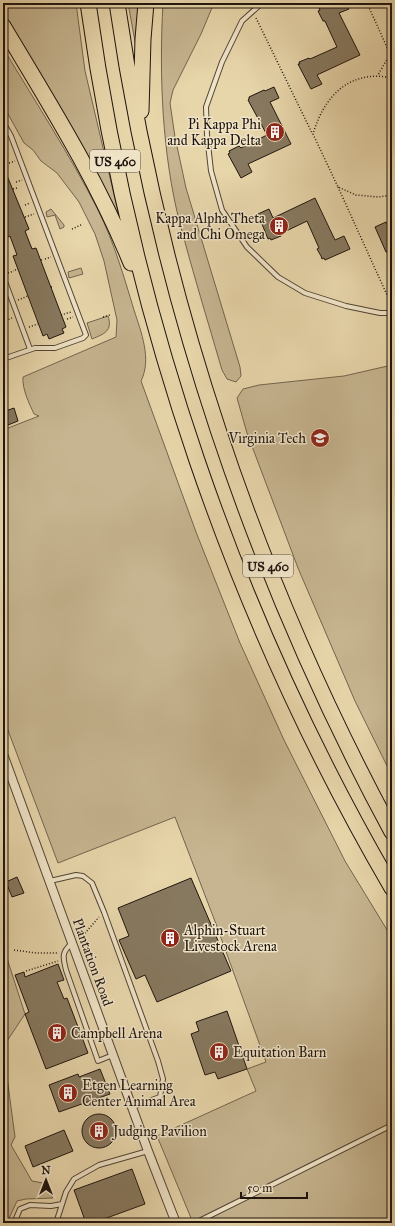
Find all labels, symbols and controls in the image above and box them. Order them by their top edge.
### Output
place label: Pi Kappa Phi and Kappa Delta [167,116,261,149]
building icon: Pi Kappa Phi and Kappa Delta [264,121,286,143]
road number: US 460 [90,150,140,172]
place label: Kappa Alpha Theta and Chi Omega [155,210,265,243]
building icon: Kappa Alpha Theta and Chi Omega [268,215,290,237]
school or university icon: Virginia Tech [309,427,331,449]
place label: Virginia Tech [227,430,306,447]
road number: US 460 [243,555,293,577]
street label: Plantation Road [69,916,116,1009]
place label: Alphin-Stuart Livestock Arena [183,922,277,955]
building icon: Alphin-Stuart Livestock Arena [159,927,181,949]
building icon: Campbell Arena [46,1022,68,1044]
place label: Campbell Arena [71,1025,162,1042]
building icon: Equitation Barn [208,1041,230,1063]
place label: Equitation Barn [233,1044,327,1062]
place label: Etgen Learning Center Animal Area [82,1077,196,1110]
building icon: Etgen Learning Center Animal Area [57,1082,79,1104]
building icon: Judging Pavilion [88,1120,110,1142]
place label: Judging Pavilion [111,1123,207,1141]
north arrow [26,1160,66,1200]
text: N [41,1164,51,1177]
scale bar [241,1174,307,1200]
text: 50 m [247,1181,272,1195]

